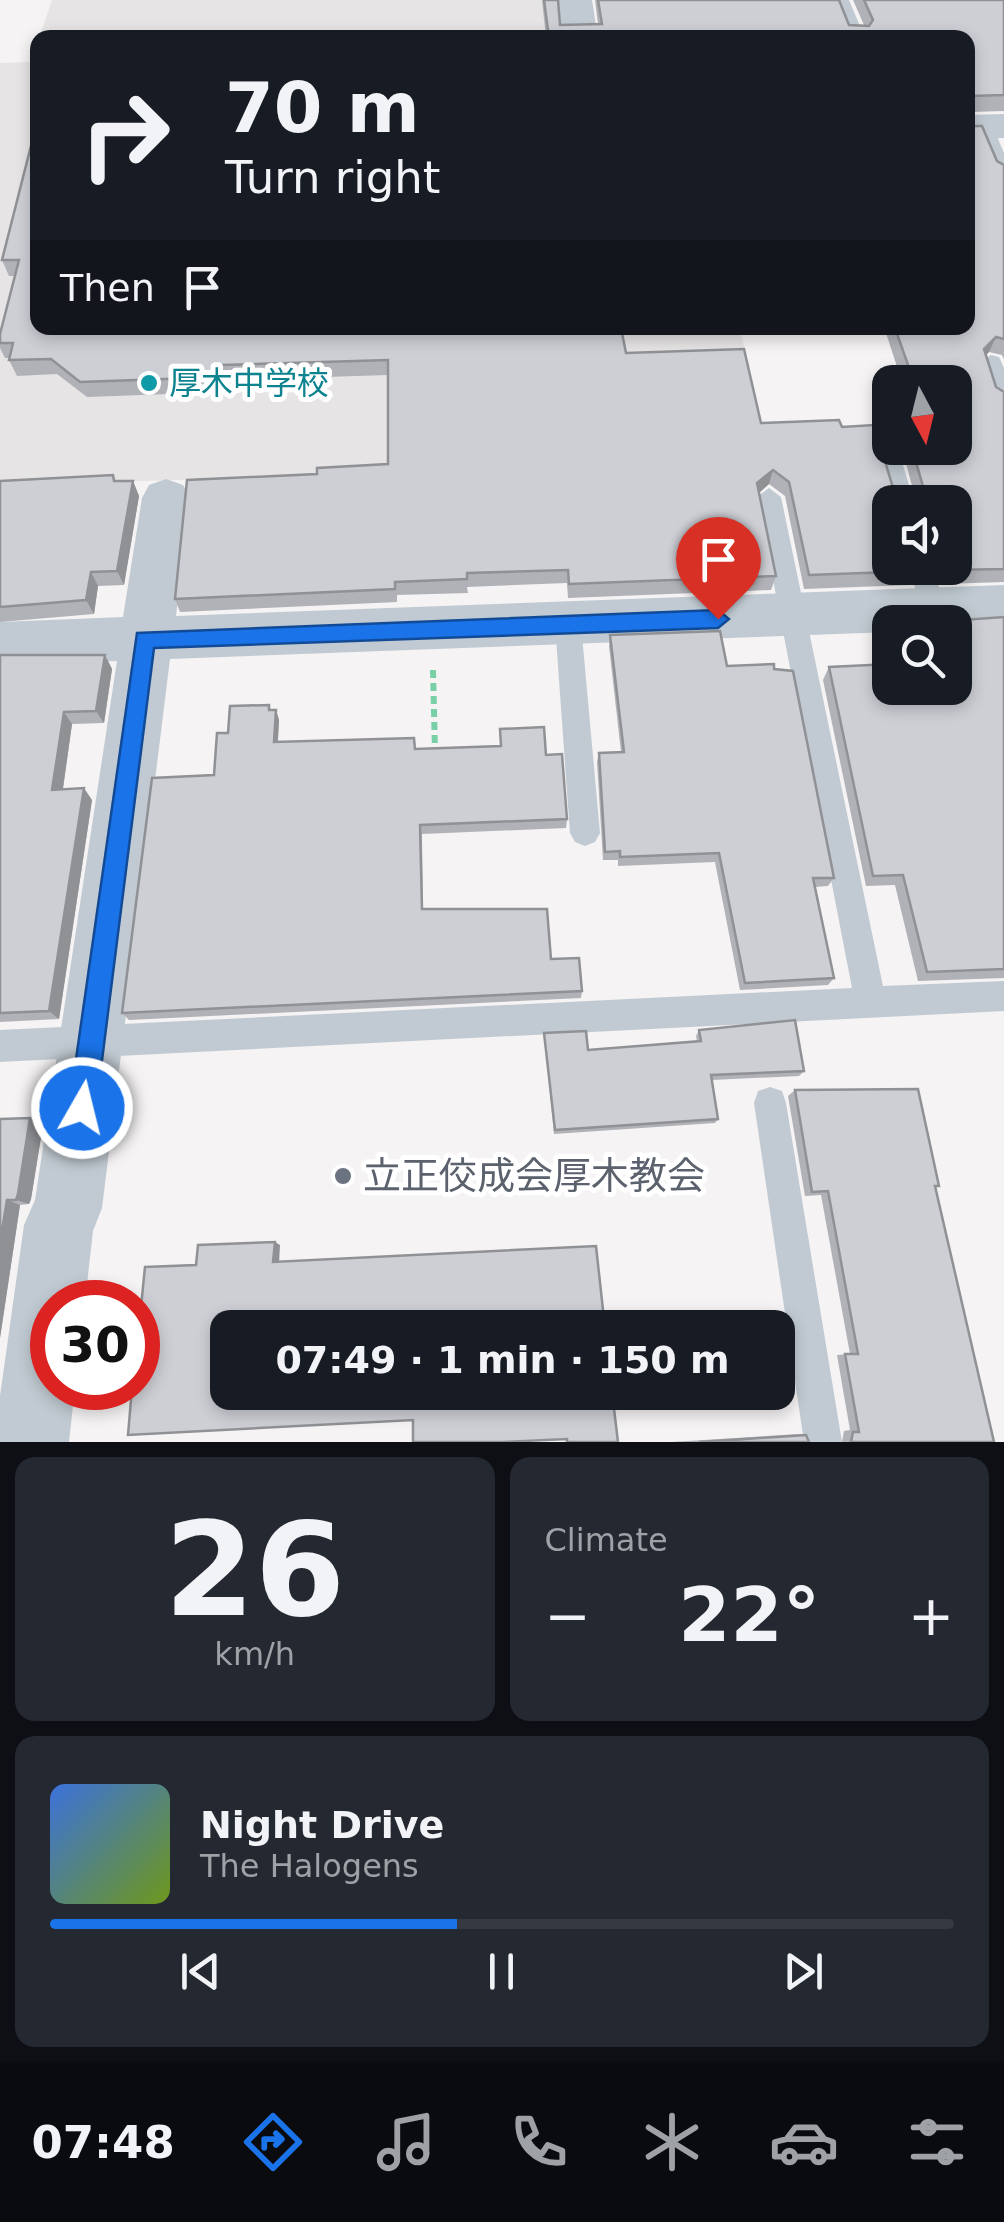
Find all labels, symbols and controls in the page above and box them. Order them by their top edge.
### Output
text: 70 m [225,67,420,149]
icon: right [60,70,190,200]
text: Turn right [225,151,440,204]
icon: arrive [175,260,230,315]
text: Then [60,266,155,310]
place label: 厚木中学校 [169,364,329,402]
north arrow [872,365,972,465]
map controls [872,365,972,705]
marker: 厚木中学校 [138,372,160,394]
button: sound [872,485,972,585]
pin [676,517,761,620]
icon: arrive [691,532,746,587]
button: search [872,605,972,705]
position arrow [30,1056,134,1160]
place label: 立正佼成会厚木教会 [363,1154,705,1198]
marker: 立正佼成会厚木教会 [332,1165,354,1187]
speed limit sign: 30 [30,1280,160,1410]
text: 07:49 · 1 min · 150 m [275,1338,730,1382]
text: 26 [164,1494,345,1646]
text: Climate [545,1521,668,1559]
text: 22° [678,1571,820,1659]
text: − [545,1584,591,1648]
text: + [908,1584,954,1648]
text: km/h [214,1635,295,1673]
text: Night Drive [200,1803,444,1847]
text: The Halogens [200,1847,419,1885]
icon: previous [173,1944,228,1999]
icon: pause [474,1944,529,1999]
icon: next [776,1944,831,1999]
icon: directions [238,2107,308,2177]
icon: music [371,2107,441,2177]
icon: phone [504,2107,574,2177]
icon: climate [637,2107,707,2177]
icon: car [769,2107,839,2177]
icon: filters [902,2107,972,2177]
text: 07:48 [31,2116,175,2169]

